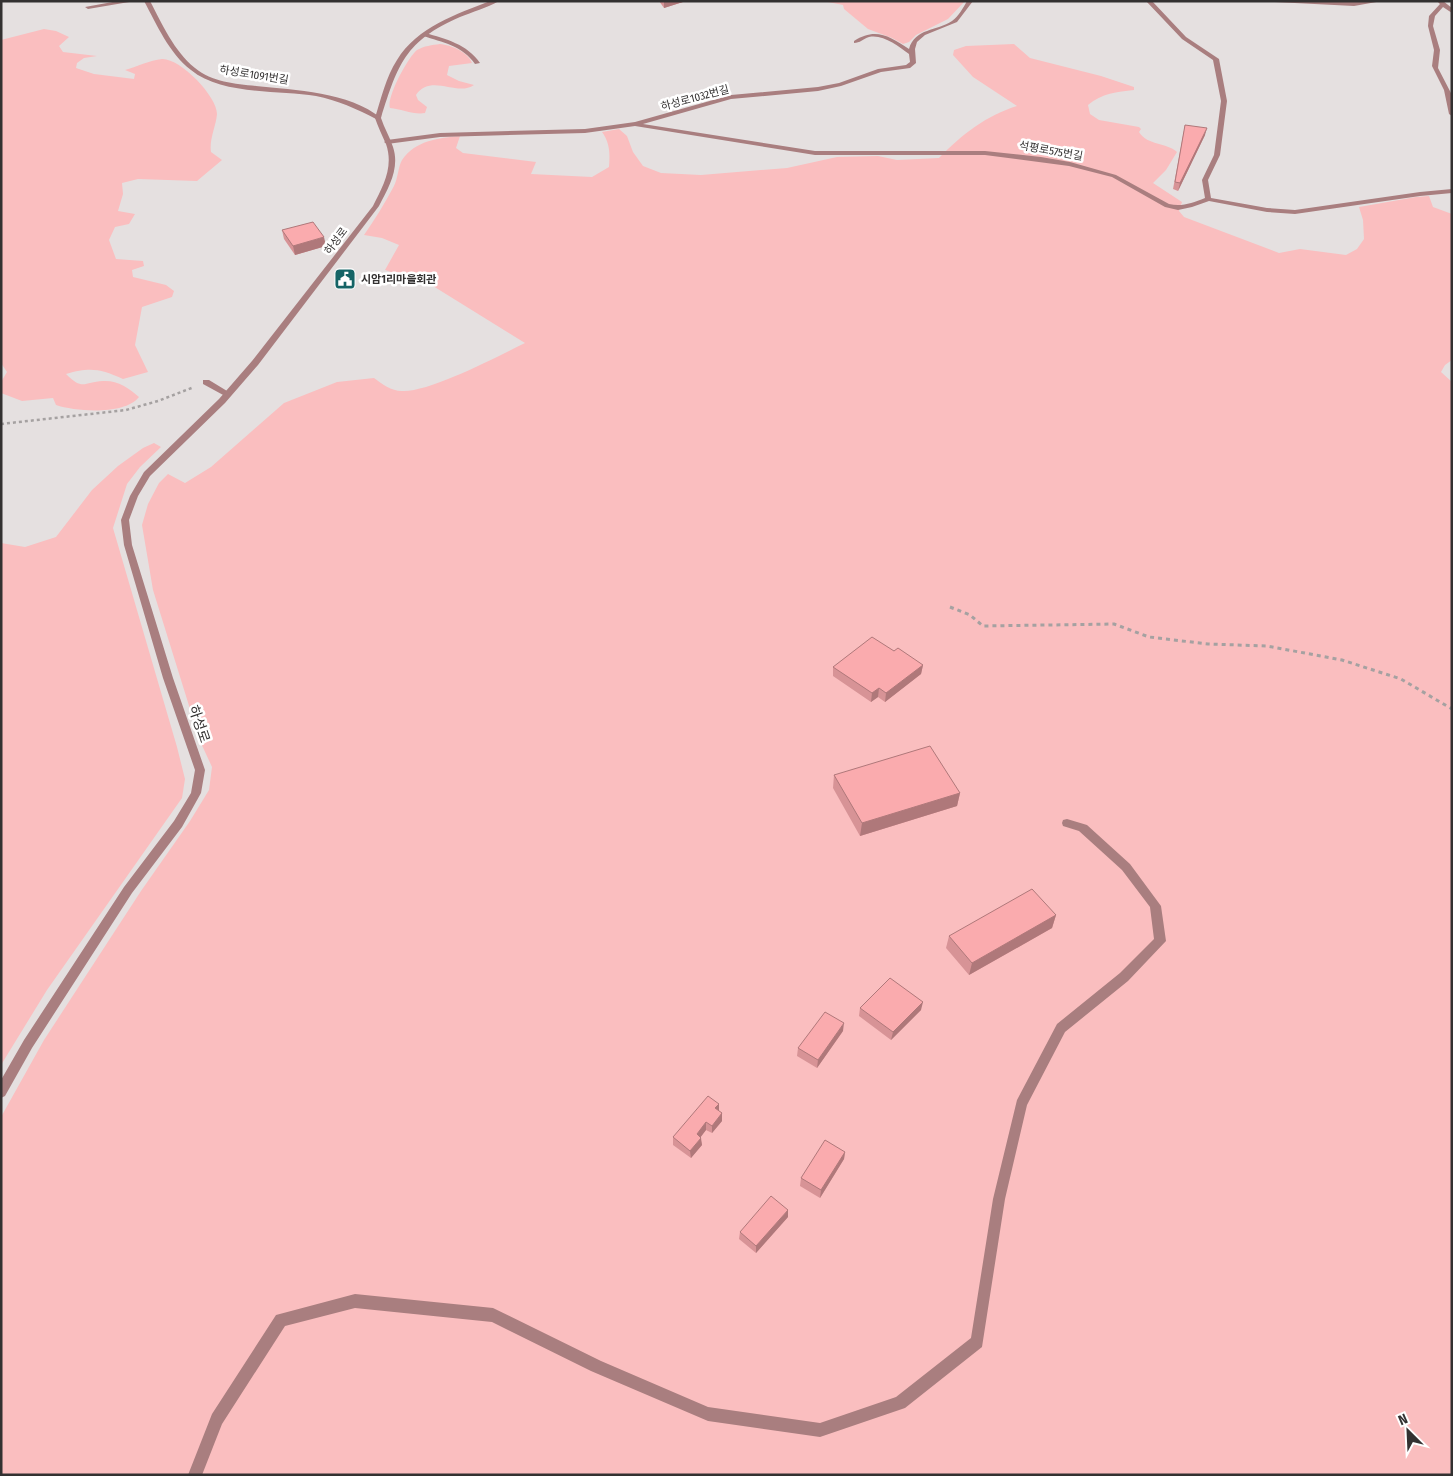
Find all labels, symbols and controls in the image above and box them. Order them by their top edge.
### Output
street label: 하성로1091번길 [218,63,290,87]
street label: 하성로1032번길 [659,83,731,113]
street label: 석평로575번길 [1018,139,1084,163]
street label: 하성로 [322,225,350,257]
public building icon: 시암1리마을회관 [333,267,357,291]
place label: 시암1리마을회관 [361,273,437,286]
street label: 하성로 [185,703,213,745]
north arrow [1383,1406,1433,1456]
text: N [1396,1410,1410,1429]

